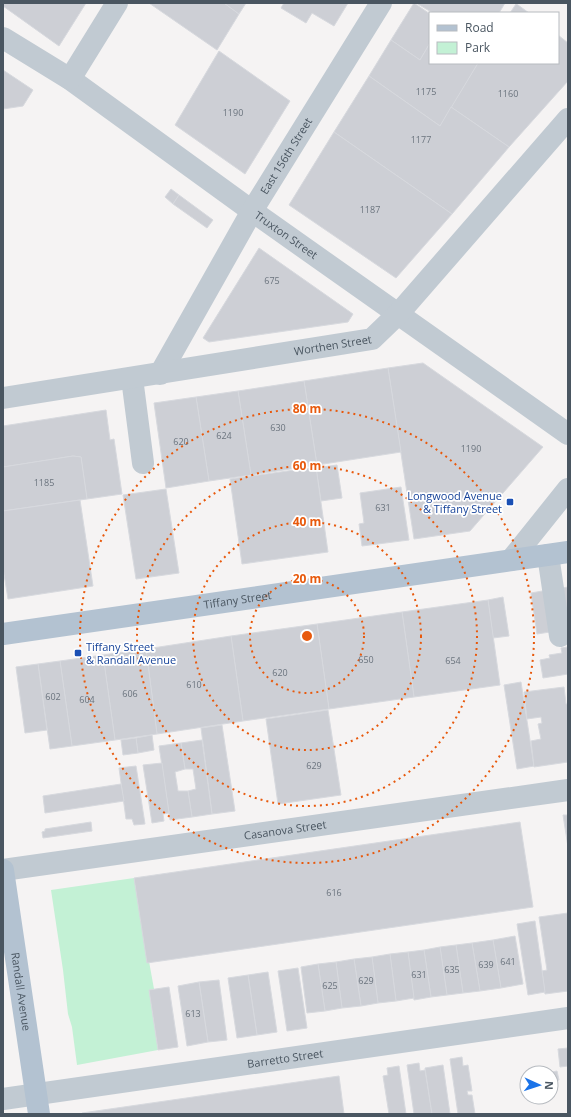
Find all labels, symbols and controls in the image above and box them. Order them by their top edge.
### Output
legend [429,12,559,64]
text: Road [465,19,494,36]
text: Park [465,39,491,56]
house number: 1175 [416,85,436,98]
house number: 1160 [498,87,518,100]
house number: 1190 [223,106,243,119]
street label: East 156th Street [256,114,315,197]
house number: 1177 [411,133,431,146]
house number: 1187 [360,203,380,216]
street label: Truxton Street [252,207,321,262]
house number: 675 [264,274,280,287]
street label: Worthen Street [293,331,373,358]
text: 80 m [293,400,321,417]
house number: 630 [270,421,286,434]
house number: 624 [216,429,232,442]
house number: 620 [173,435,189,448]
house number: 1190 [461,442,481,455]
text: 60 m [293,457,321,474]
house number: 1185 [34,476,54,489]
place label: Longwood Avenue & Tiffany Street [407,488,502,516]
marker: Longwood Avenue & Tiffany Street [505,497,515,507]
house number: 631 [375,501,391,514]
text: 40 m [293,513,321,530]
text: 20 m [293,570,321,587]
street label: Tiffany Street [203,587,272,612]
centre of rings [300,629,314,643]
place label: Tiffany Street & Randall Avenue [86,639,176,667]
marker: Tiffany Street & Randall Avenue [73,648,83,658]
house number: 650 [358,653,374,666]
house number: 654 [445,654,461,667]
house number: 620 [272,666,288,679]
house number: 610 [186,678,202,691]
house number: 606 [122,687,138,700]
house number: 602 [45,690,61,703]
house number: 604 [79,693,95,706]
house number: 629 [306,759,322,772]
street label: Casanova Street [243,816,327,843]
house number: 616 [326,886,342,899]
street label: Randall Avenue [8,951,35,1032]
house number: 641 [500,955,516,968]
house number: 639 [478,958,494,971]
house number: 635 [444,963,460,976]
house number: 631 [411,968,427,981]
house number: 629 [358,974,374,987]
house number: 625 [322,979,338,992]
house number: 613 [185,1007,201,1020]
street label: Barretto Street [246,1045,324,1071]
north arrow [519,1065,559,1105]
text: N [542,1081,557,1090]

